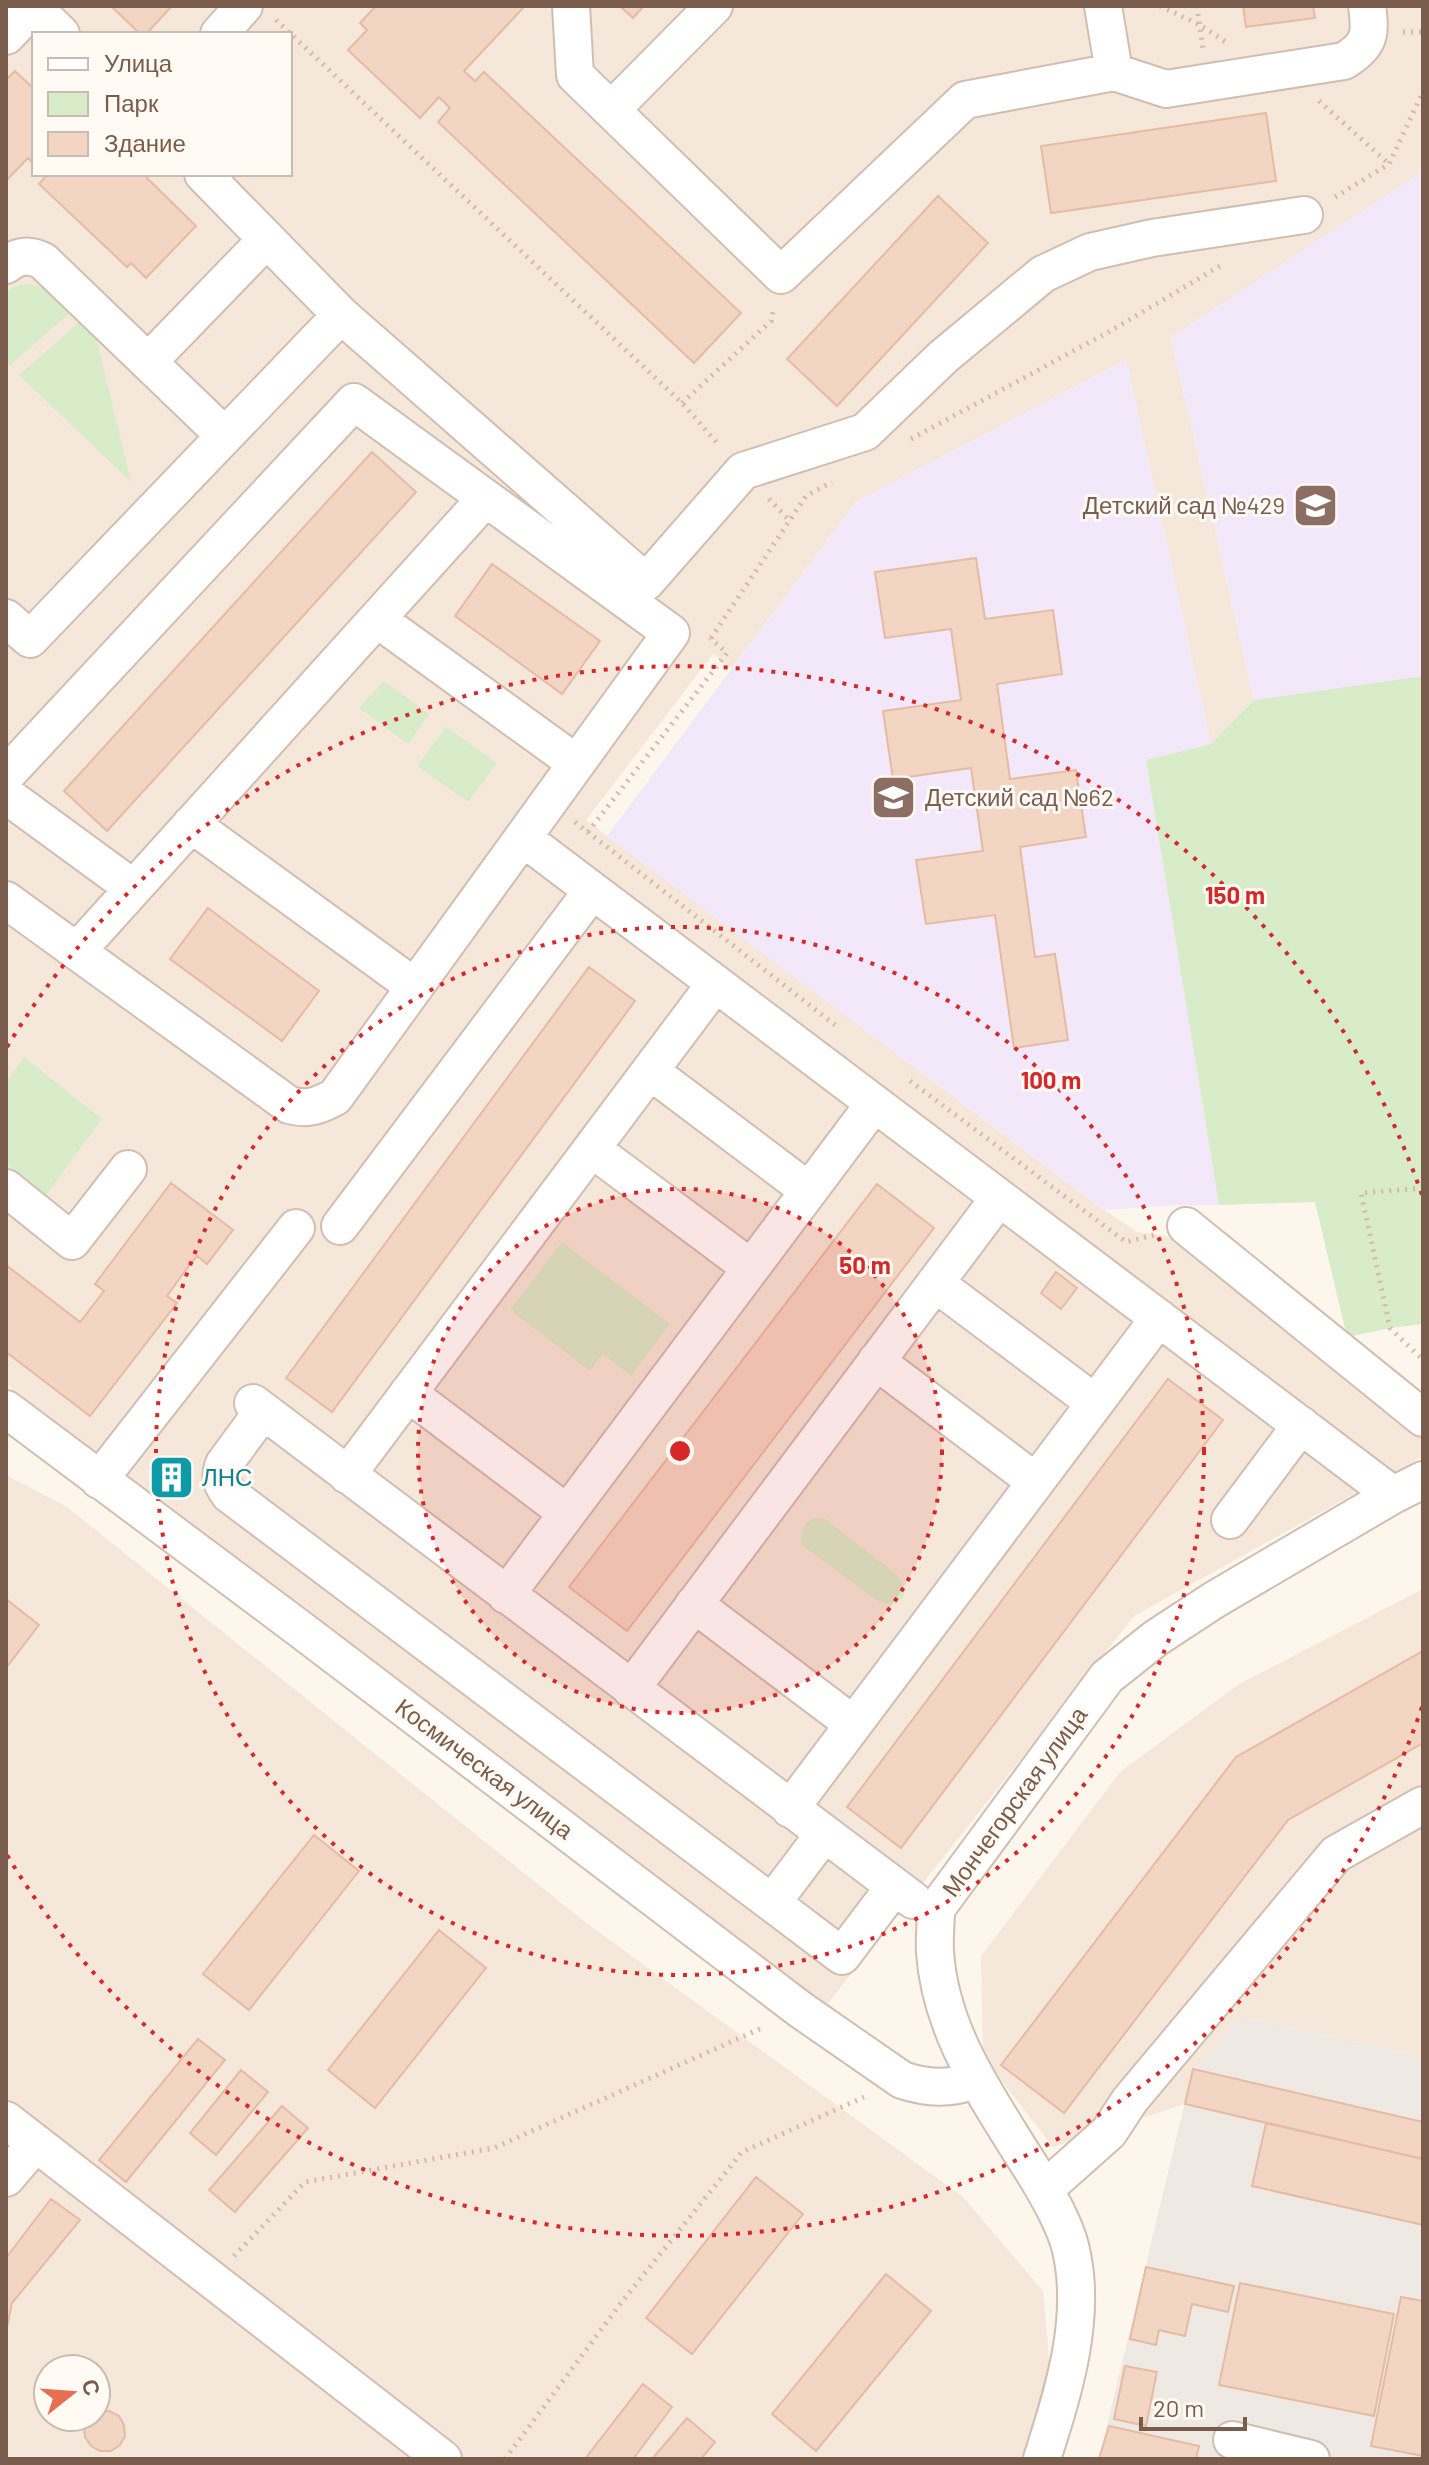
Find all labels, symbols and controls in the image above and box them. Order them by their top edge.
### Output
legend [32,32,292,176]
text: Улица [104,48,173,77]
text: Парк [104,88,159,117]
text: Здание [104,128,186,157]
school or university icon: Детский сад №429 [1292,482,1340,530]
place label: Детский сад №429 [1083,490,1285,519]
school or university icon: Детский сад №62 [870,774,918,822]
place label: Детский сад №62 [925,782,1114,811]
text: 150 m [1205,880,1265,909]
text: 100 m [1021,1065,1081,1094]
text: 50 m [839,1250,891,1279]
centre of rings [666,1437,694,1465]
building icon: ЛНС [147,1454,195,1502]
place label: ЛНС [202,1462,252,1491]
street label: Космическая улица [390,1691,580,1845]
street label: Мончегорская улица [935,1700,1093,1902]
north arrow [32,2353,112,2433]
text: С [77,2375,107,2398]
scale bar [1141,2381,1245,2431]
text: 20 m [1153,2393,1204,2422]

